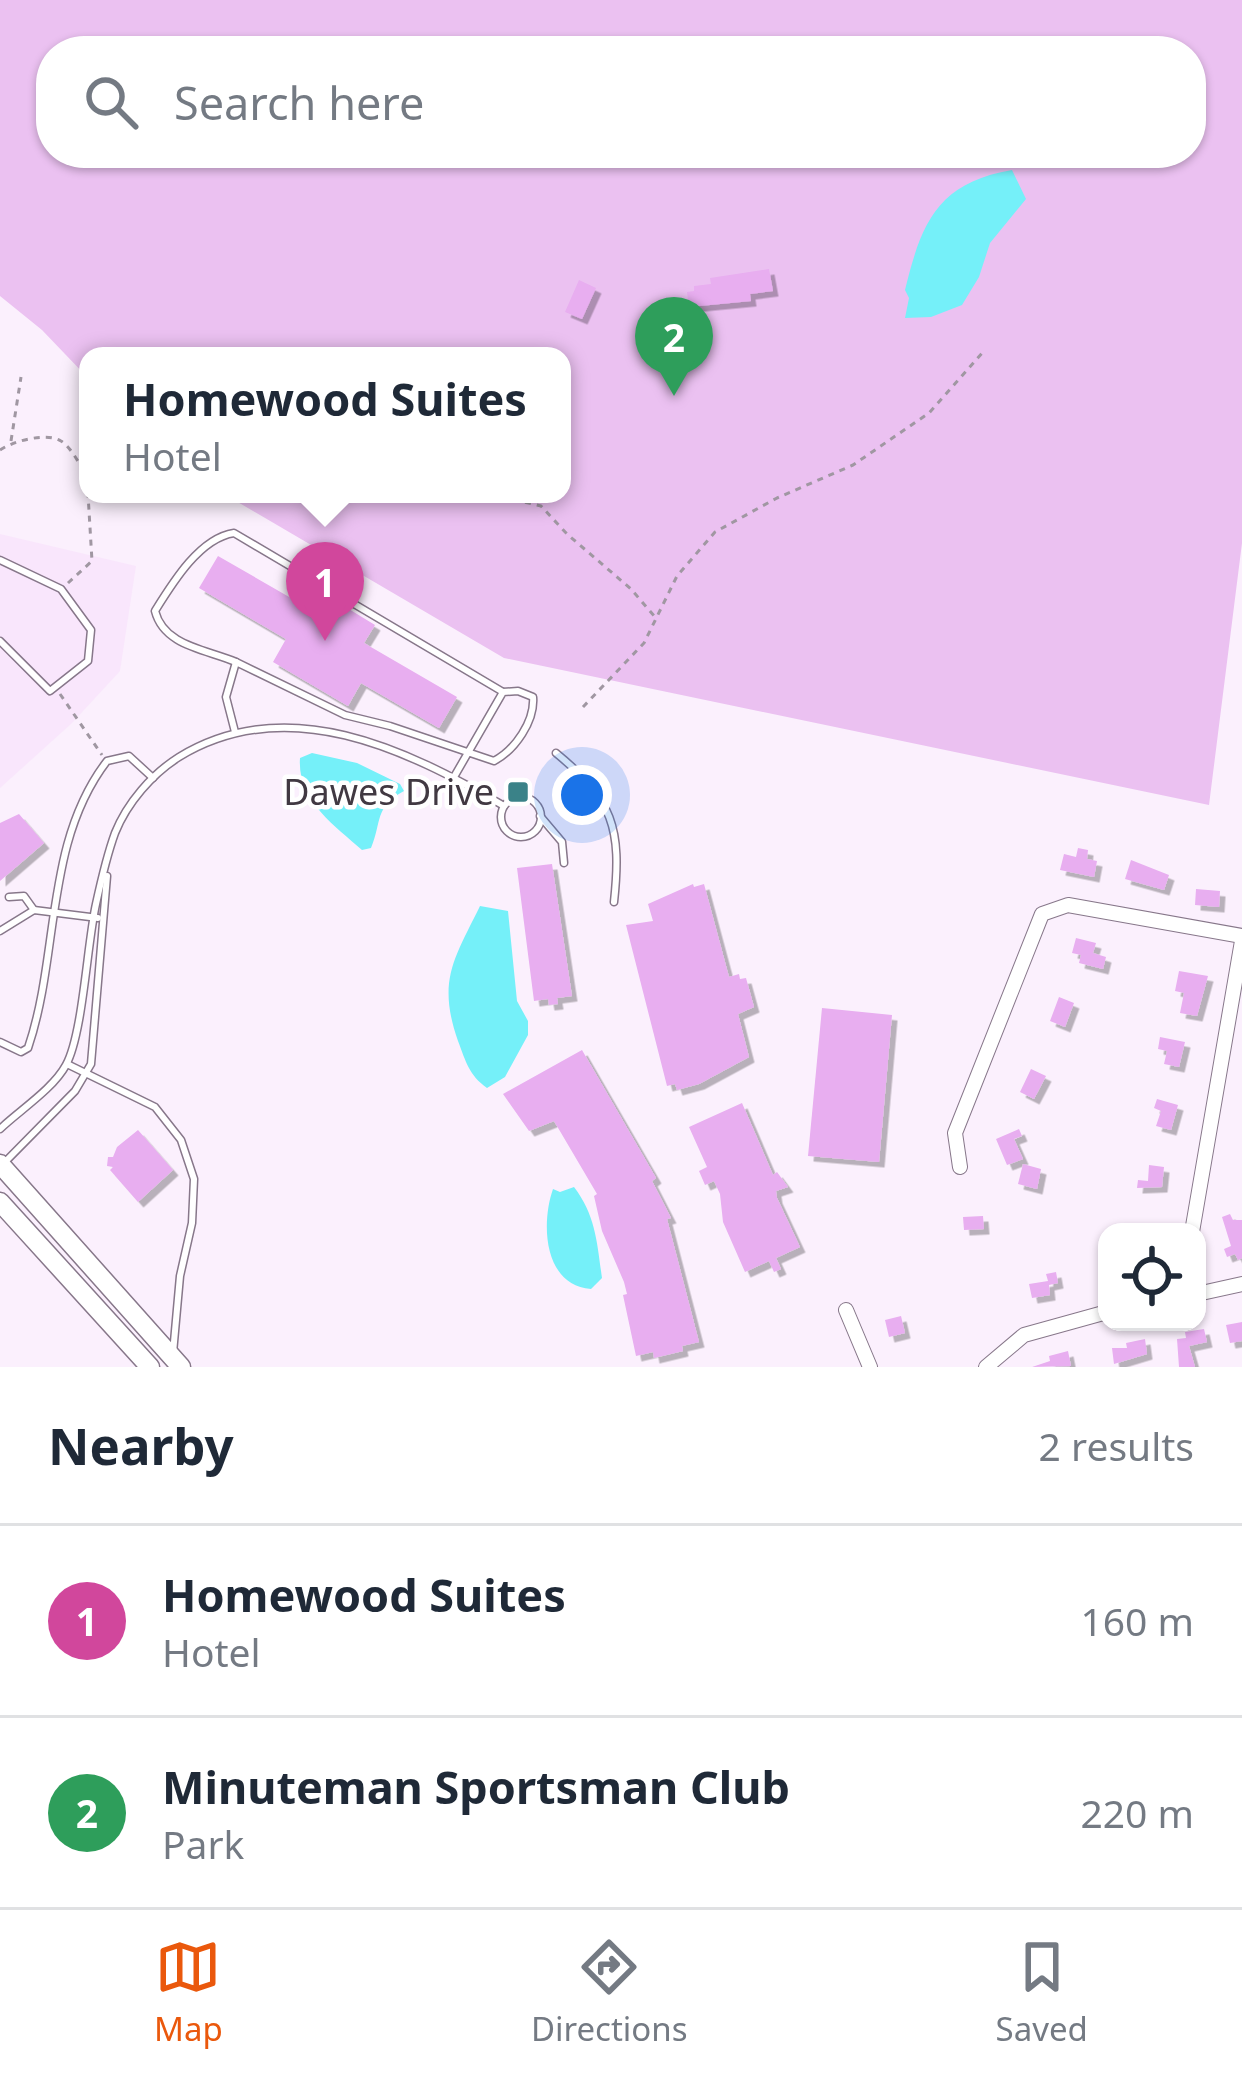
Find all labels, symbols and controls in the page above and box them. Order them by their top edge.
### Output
search box [36,36,1206,168]
icon: search [78,69,144,135]
text: Search here [174,72,424,133]
pin: 2 [635,297,713,396]
popup [79,347,571,503]
text: Homewood Suites [123,368,527,429]
text: Hotel [123,429,222,482]
pin: 1 [286,542,364,641]
your location [552,765,612,825]
place label: Dawes Drive [283,767,494,816]
marker: Dawes Drive [505,779,531,805]
map controls [1098,1223,1206,1331]
button: locate [1098,1223,1206,1331]
text: Nearby [48,1410,234,1480]
text: 2 results [1039,1419,1194,1472]
text: Homewood Suites [162,1564,566,1625]
text: 1 [76,1594,98,1647]
text: 160 m [1080,1594,1194,1647]
text: Hotel [162,1625,261,1678]
text: Minuteman Sportsman Club [162,1756,790,1817]
text: 2 [76,1786,98,1839]
text: 220 m [1080,1786,1194,1839]
text: Park [162,1817,244,1870]
tab: Map [154,1934,223,2051]
tab: Directions [531,1934,688,2051]
tab: Saved [996,1934,1088,2051]

